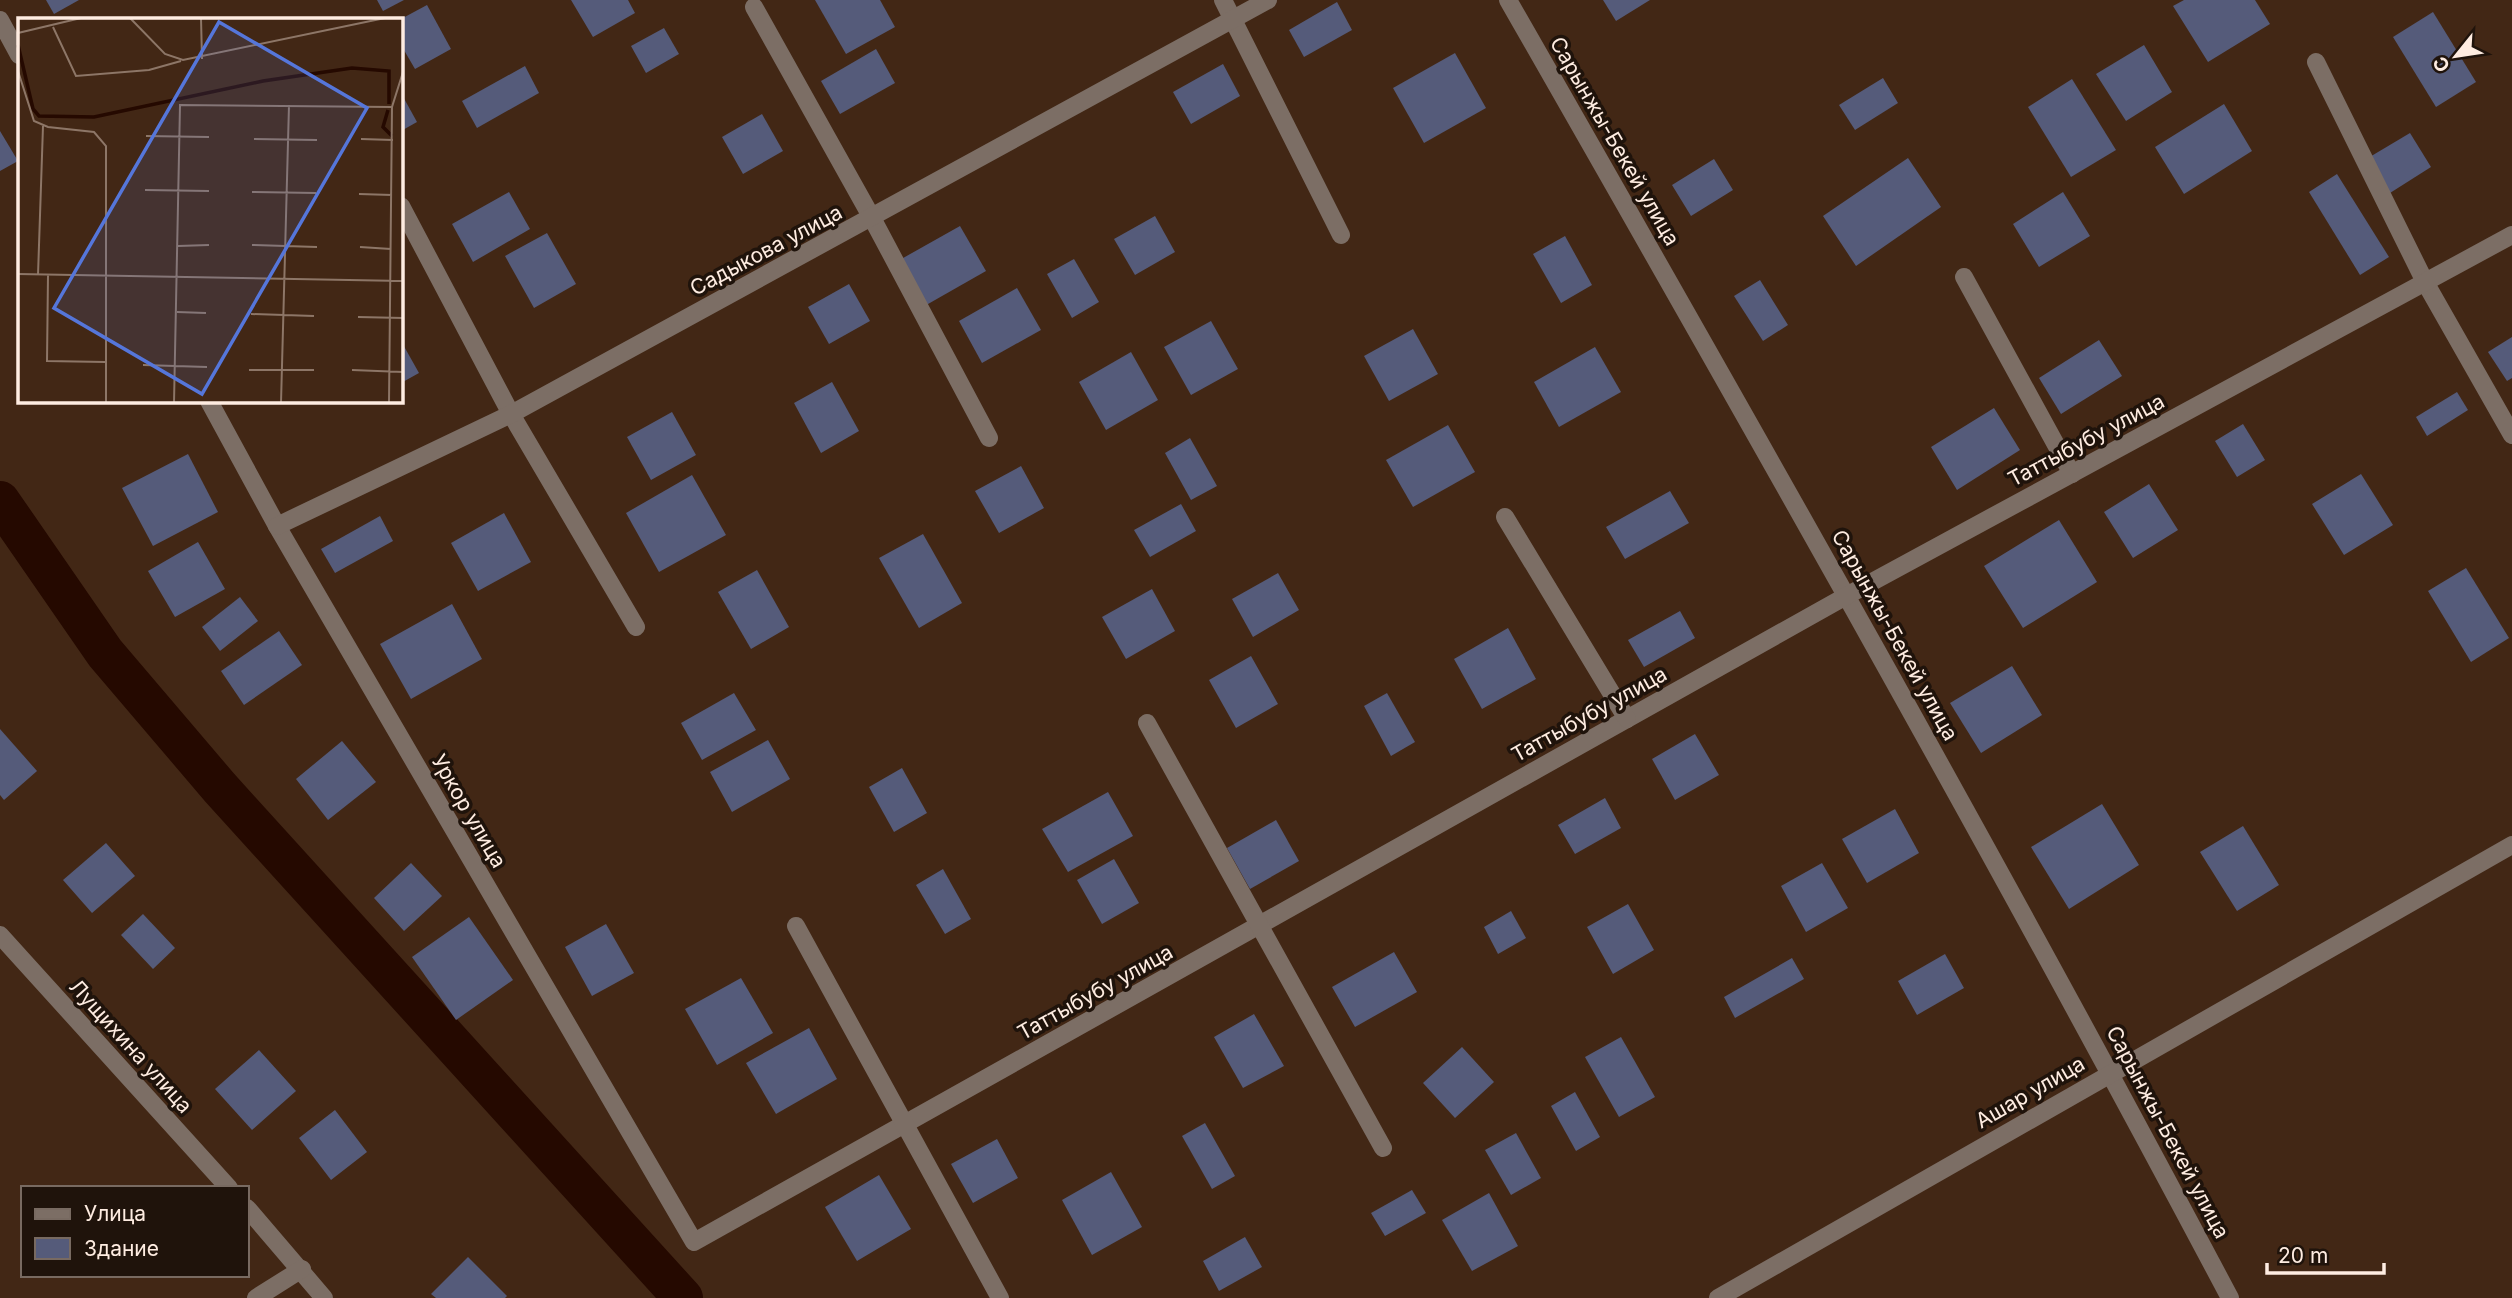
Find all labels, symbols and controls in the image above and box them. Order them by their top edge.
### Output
inset map [18,18,402,402]
north arrow [2421,21,2491,91]
street label: Сарынжы-Бекей улица [1545,32,1685,250]
text: С [2428,52,2455,76]
street label: Садыкова улица [686,199,846,301]
street label: Таттыбубу улица [2004,388,2168,492]
street label: Сарынжы-Бекей улица [1827,525,1963,745]
street label: Таттыбубу улица [1507,661,1671,767]
street label: Уркор улица [426,750,512,872]
street label: Таттыбубу улица [1013,939,1177,1045]
street label: Лущихина улица [64,974,198,1118]
street label: Сарынжы-Бекей улица [2101,1022,2235,1242]
street label: Ашар улица [1971,1051,2089,1133]
legend [21,1186,248,1277]
text: Улица [84,1201,146,1226]
scale bar [2267,1232,2384,1276]
text: Здание [84,1236,159,1261]
text: 20 m [2278,1243,2328,1268]

